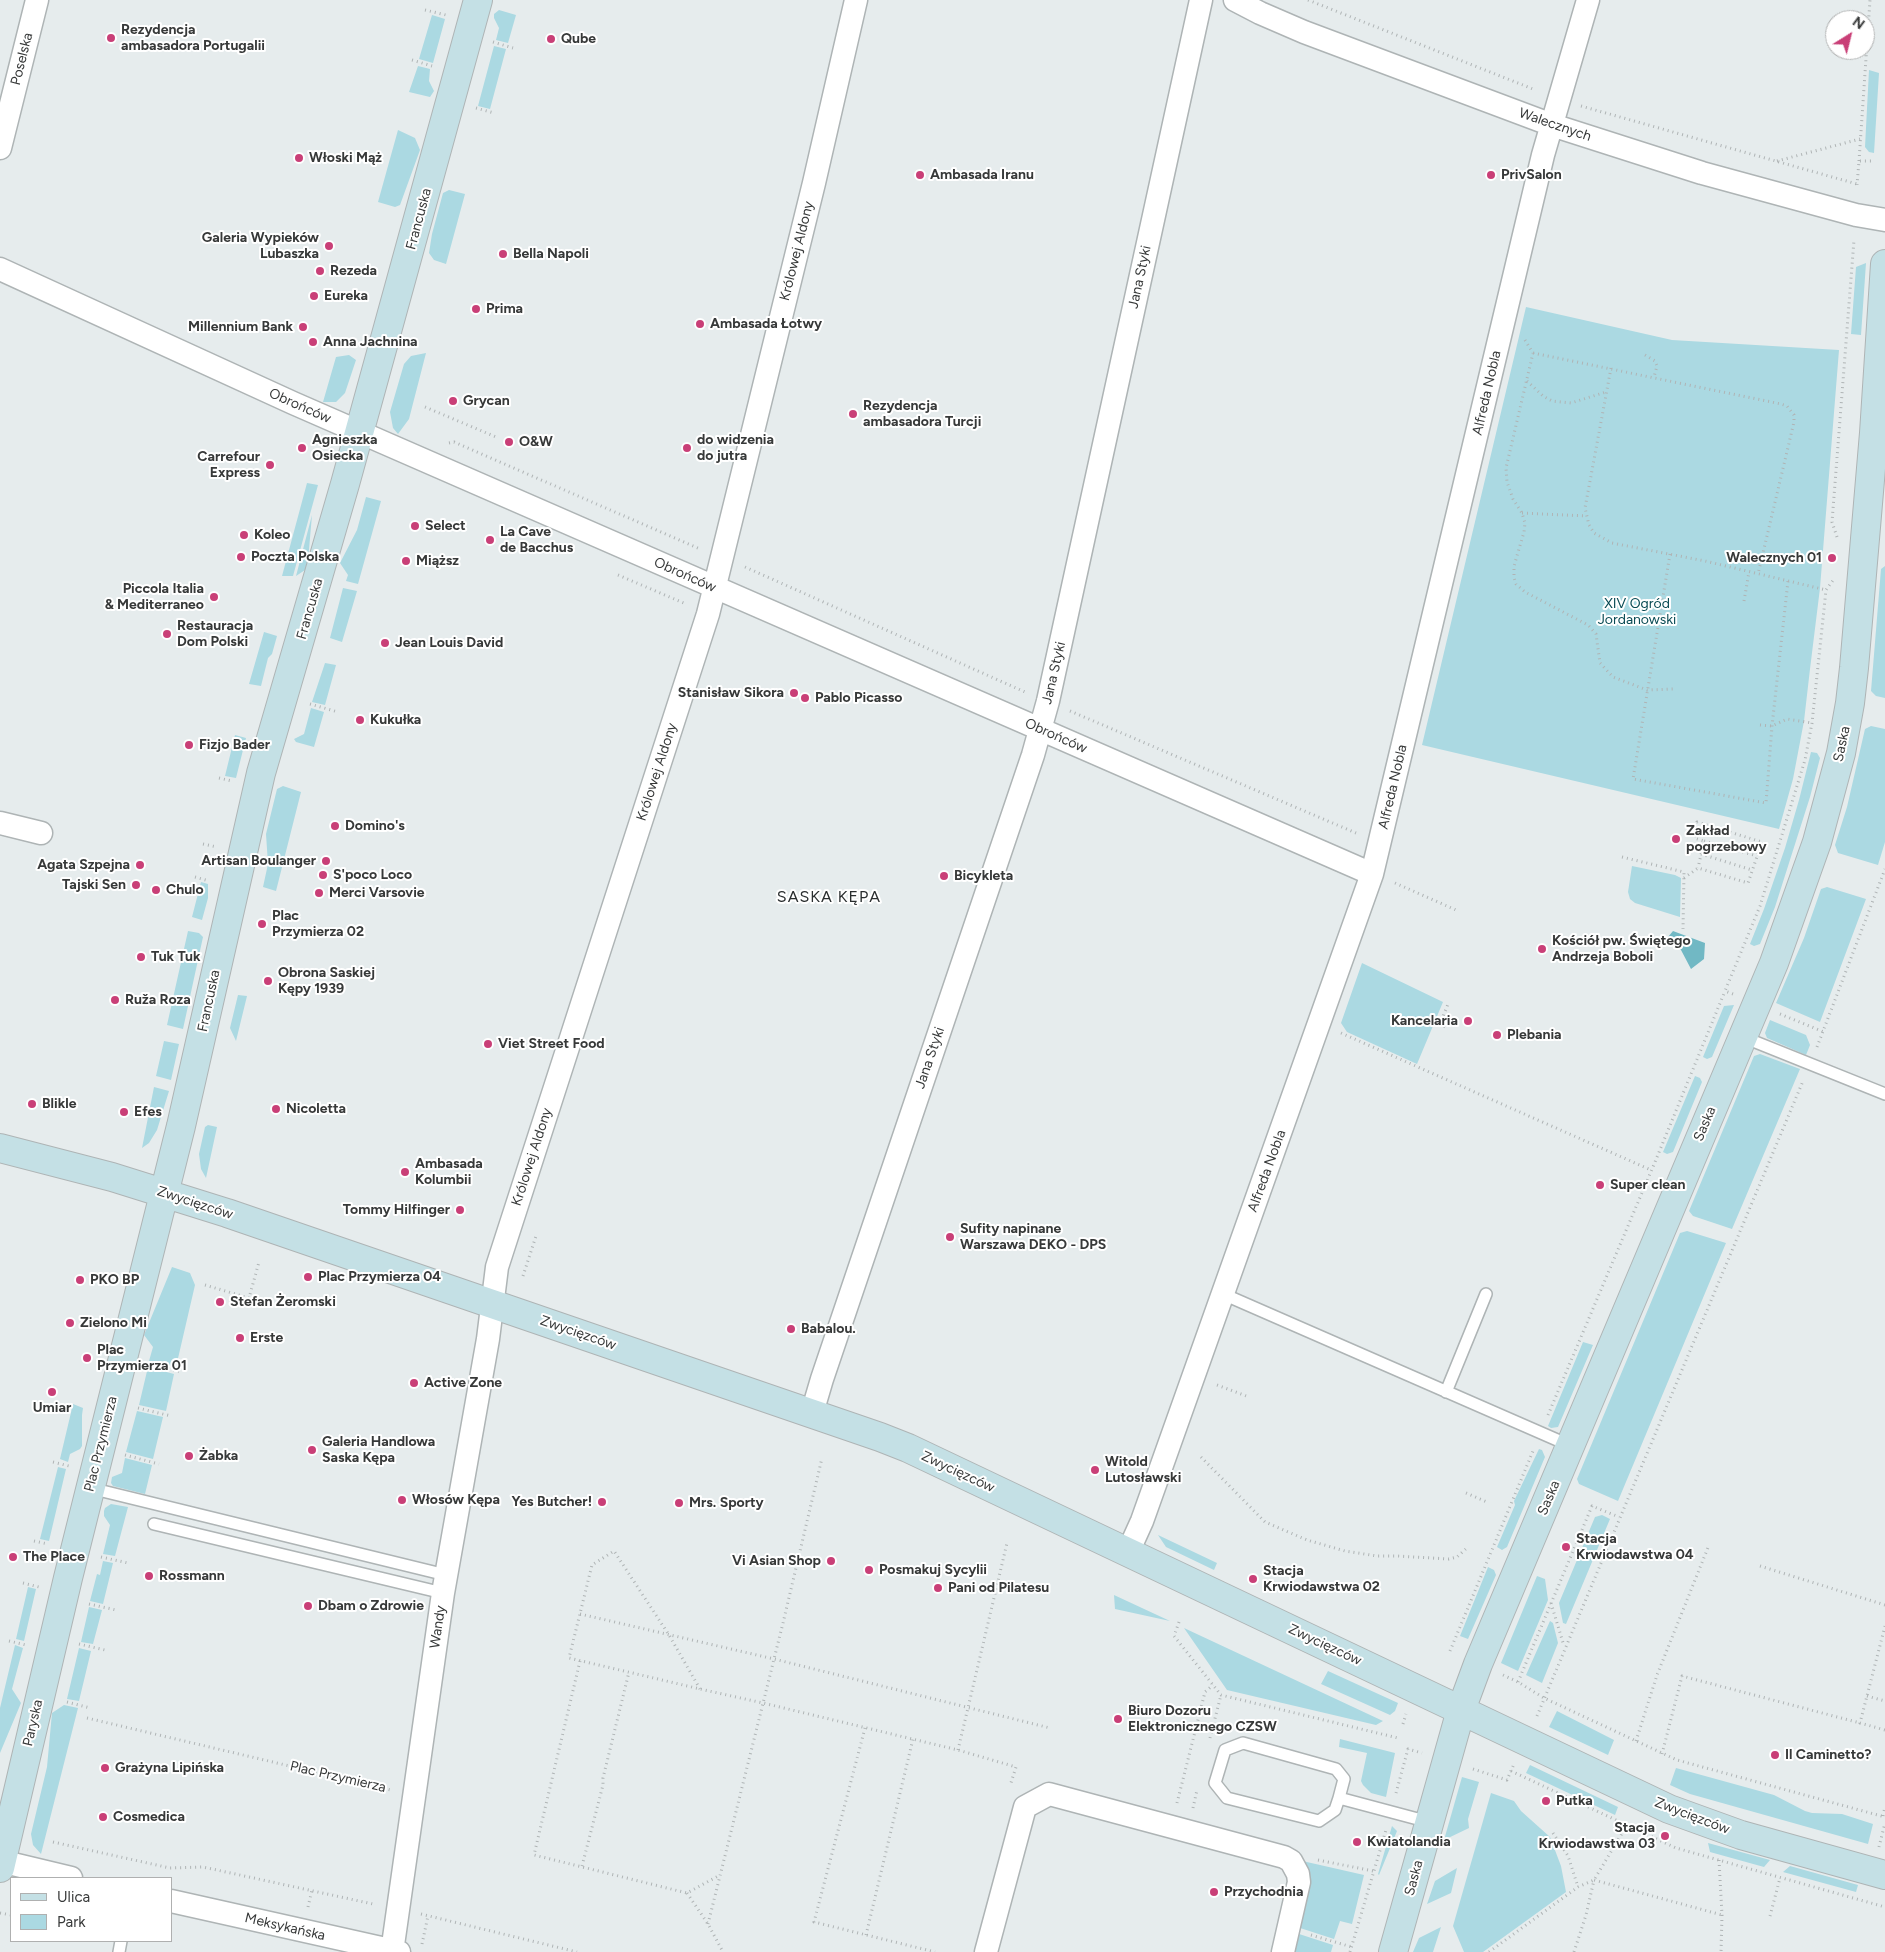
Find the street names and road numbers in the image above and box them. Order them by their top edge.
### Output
street label: Poselska [7,31,37,87]
street label: Walecznych [1517,105,1593,145]
street label: Francuska [403,186,435,252]
street label: Królowej Aldony [777,199,817,303]
street label: Jana Styki [1125,244,1155,310]
street label: Alfreda Nobla [1469,349,1505,437]
street label: Obrońców [266,385,334,427]
street label: Obrońców [651,554,719,596]
street label: Francuska [293,576,327,642]
street label: Jana Styki [1039,640,1069,706]
street label: Obrońców [1022,715,1090,757]
street label: Królowej Aldony [633,721,681,823]
street label: Saska [1830,725,1854,763]
street label: Alfreda Nobla [1375,743,1411,831]
street label: Francuska [194,969,224,1033]
street label: Jana Styki [912,1025,948,1091]
street label: Saska [1690,1104,1720,1144]
street label: Królowej Aldony [508,1106,556,1208]
street label: Alfreda Nobla [1244,1128,1290,1214]
street label: Zwycięzców [155,1183,235,1223]
street label: Zwycięzców [538,1312,618,1354]
street label: Plac Przymierza [81,1394,121,1494]
street label: Zwycięzców [919,1448,997,1496]
street label: Saska [1534,1478,1564,1518]
street label: Wandy [427,1604,449,1650]
street label: Zwycięzców [1286,1621,1364,1669]
street label: Paryska [19,1698,47,1748]
street label: Plac Przymierza [288,1758,388,1796]
street label: Zwycięzców [1652,1794,1732,1838]
street label: Saska [1401,1858,1427,1898]
street label: Meksykańska [243,1910,327,1944]

